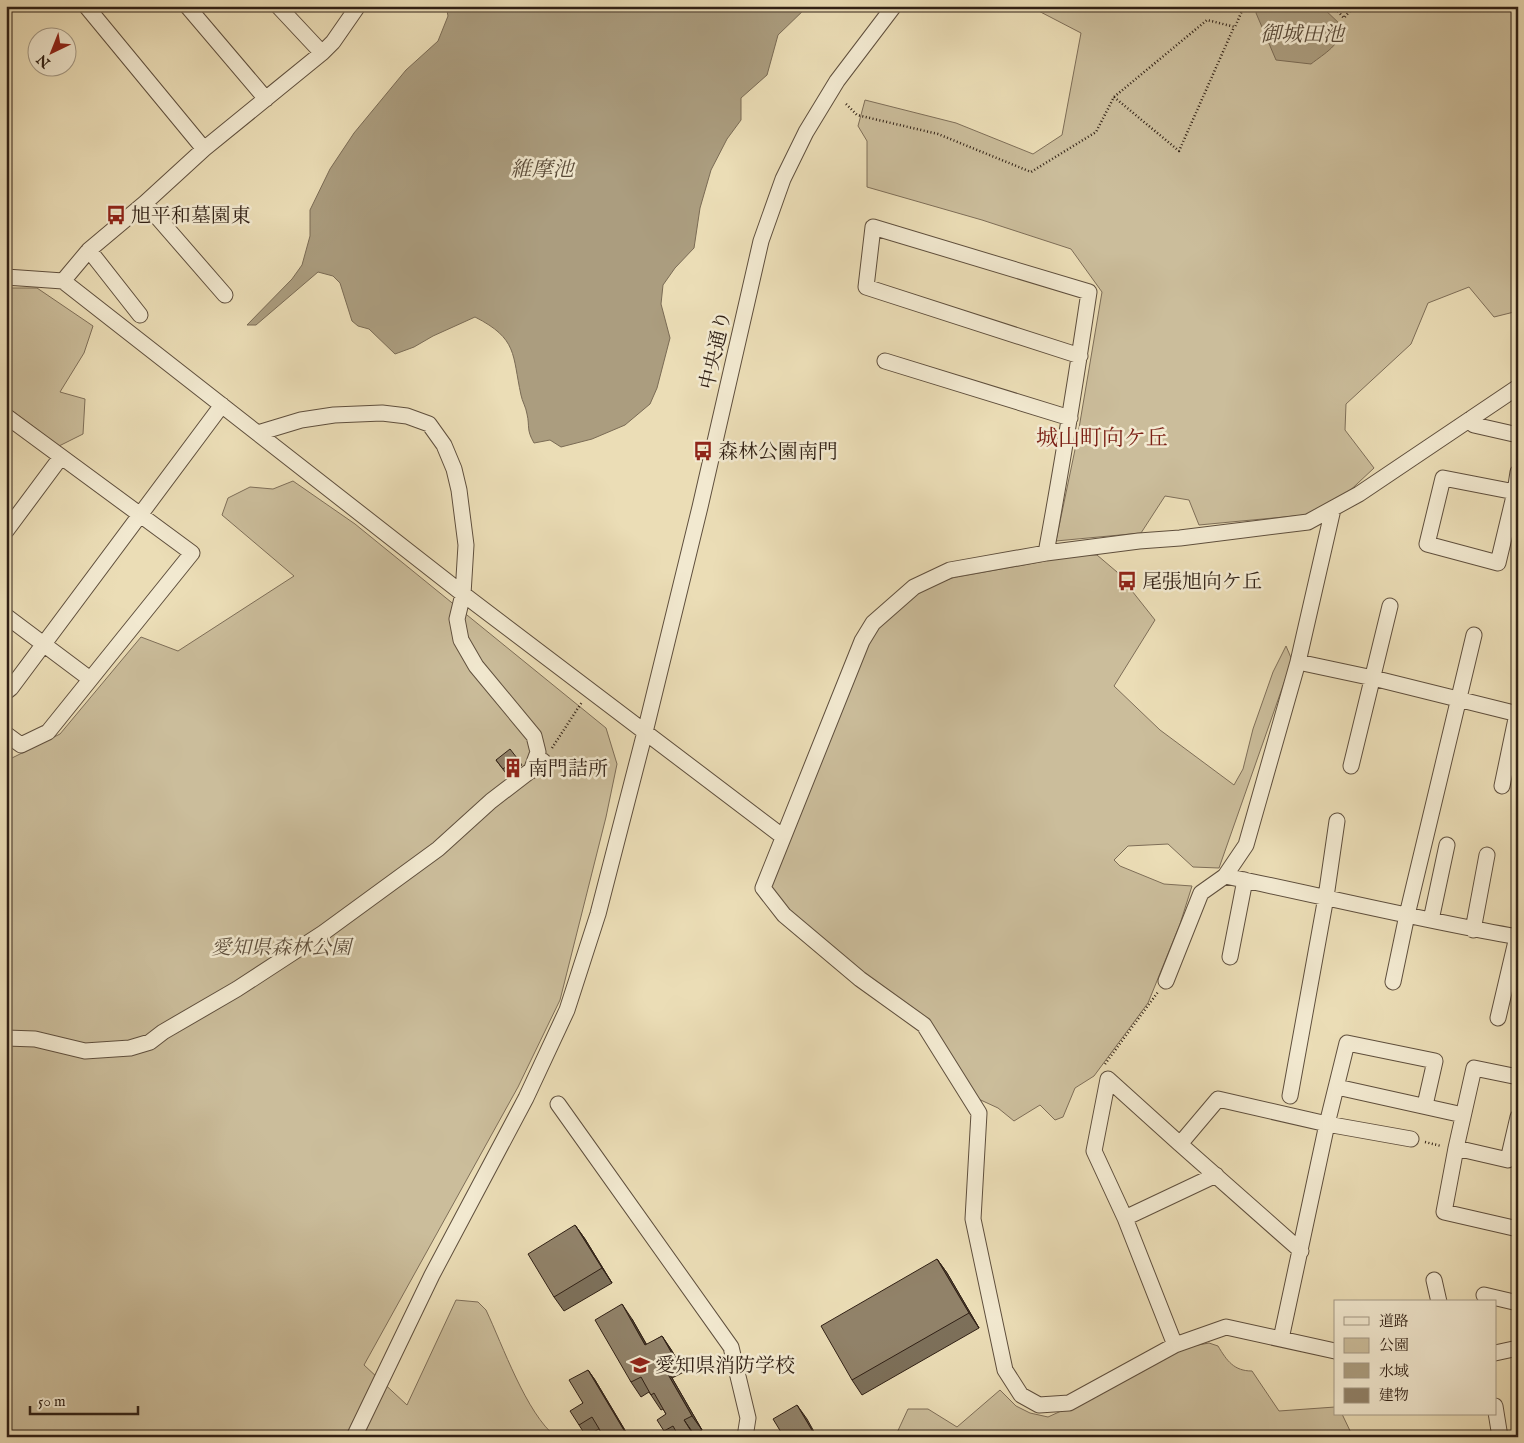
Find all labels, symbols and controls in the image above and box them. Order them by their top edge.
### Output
water label: 御城田池 [1260,22,1346,49]
north arrow [28,28,78,78]
text: N [33,50,55,72]
water label: 維摩池 [511,157,575,184]
bus stop icon: 旭平和墓園東 [105,204,127,226]
place label: 旭平和墓園東 [131,204,251,229]
street label: 中央通り [695,309,738,392]
district label: 城山町向ケ丘 [1036,425,1168,453]
bus stop icon: 森林公園南門 [692,440,714,462]
place label: 森林公園南門 [718,440,838,465]
bus stop icon: 尾張旭向ケ丘 [1116,570,1138,592]
place label: 尾張旭向ケ丘 [1142,570,1262,595]
building icon: 南門詰所 [502,757,524,779]
place label: 南門詰所 [528,757,608,782]
park label: 愛知県森林公園 [211,936,354,961]
legend [1334,1300,1496,1416]
text: 道路 [1379,1312,1409,1331]
text: 公園 [1379,1336,1409,1355]
school or university icon: 愛知県消防学校 [629,1354,651,1376]
place label: 愛知県消防学校 [655,1354,795,1379]
text: 水域 [1379,1362,1409,1381]
scale bar [30,1383,138,1415]
text: 建物 [1379,1386,1409,1405]
text: 50 m [38,1392,66,1411]

